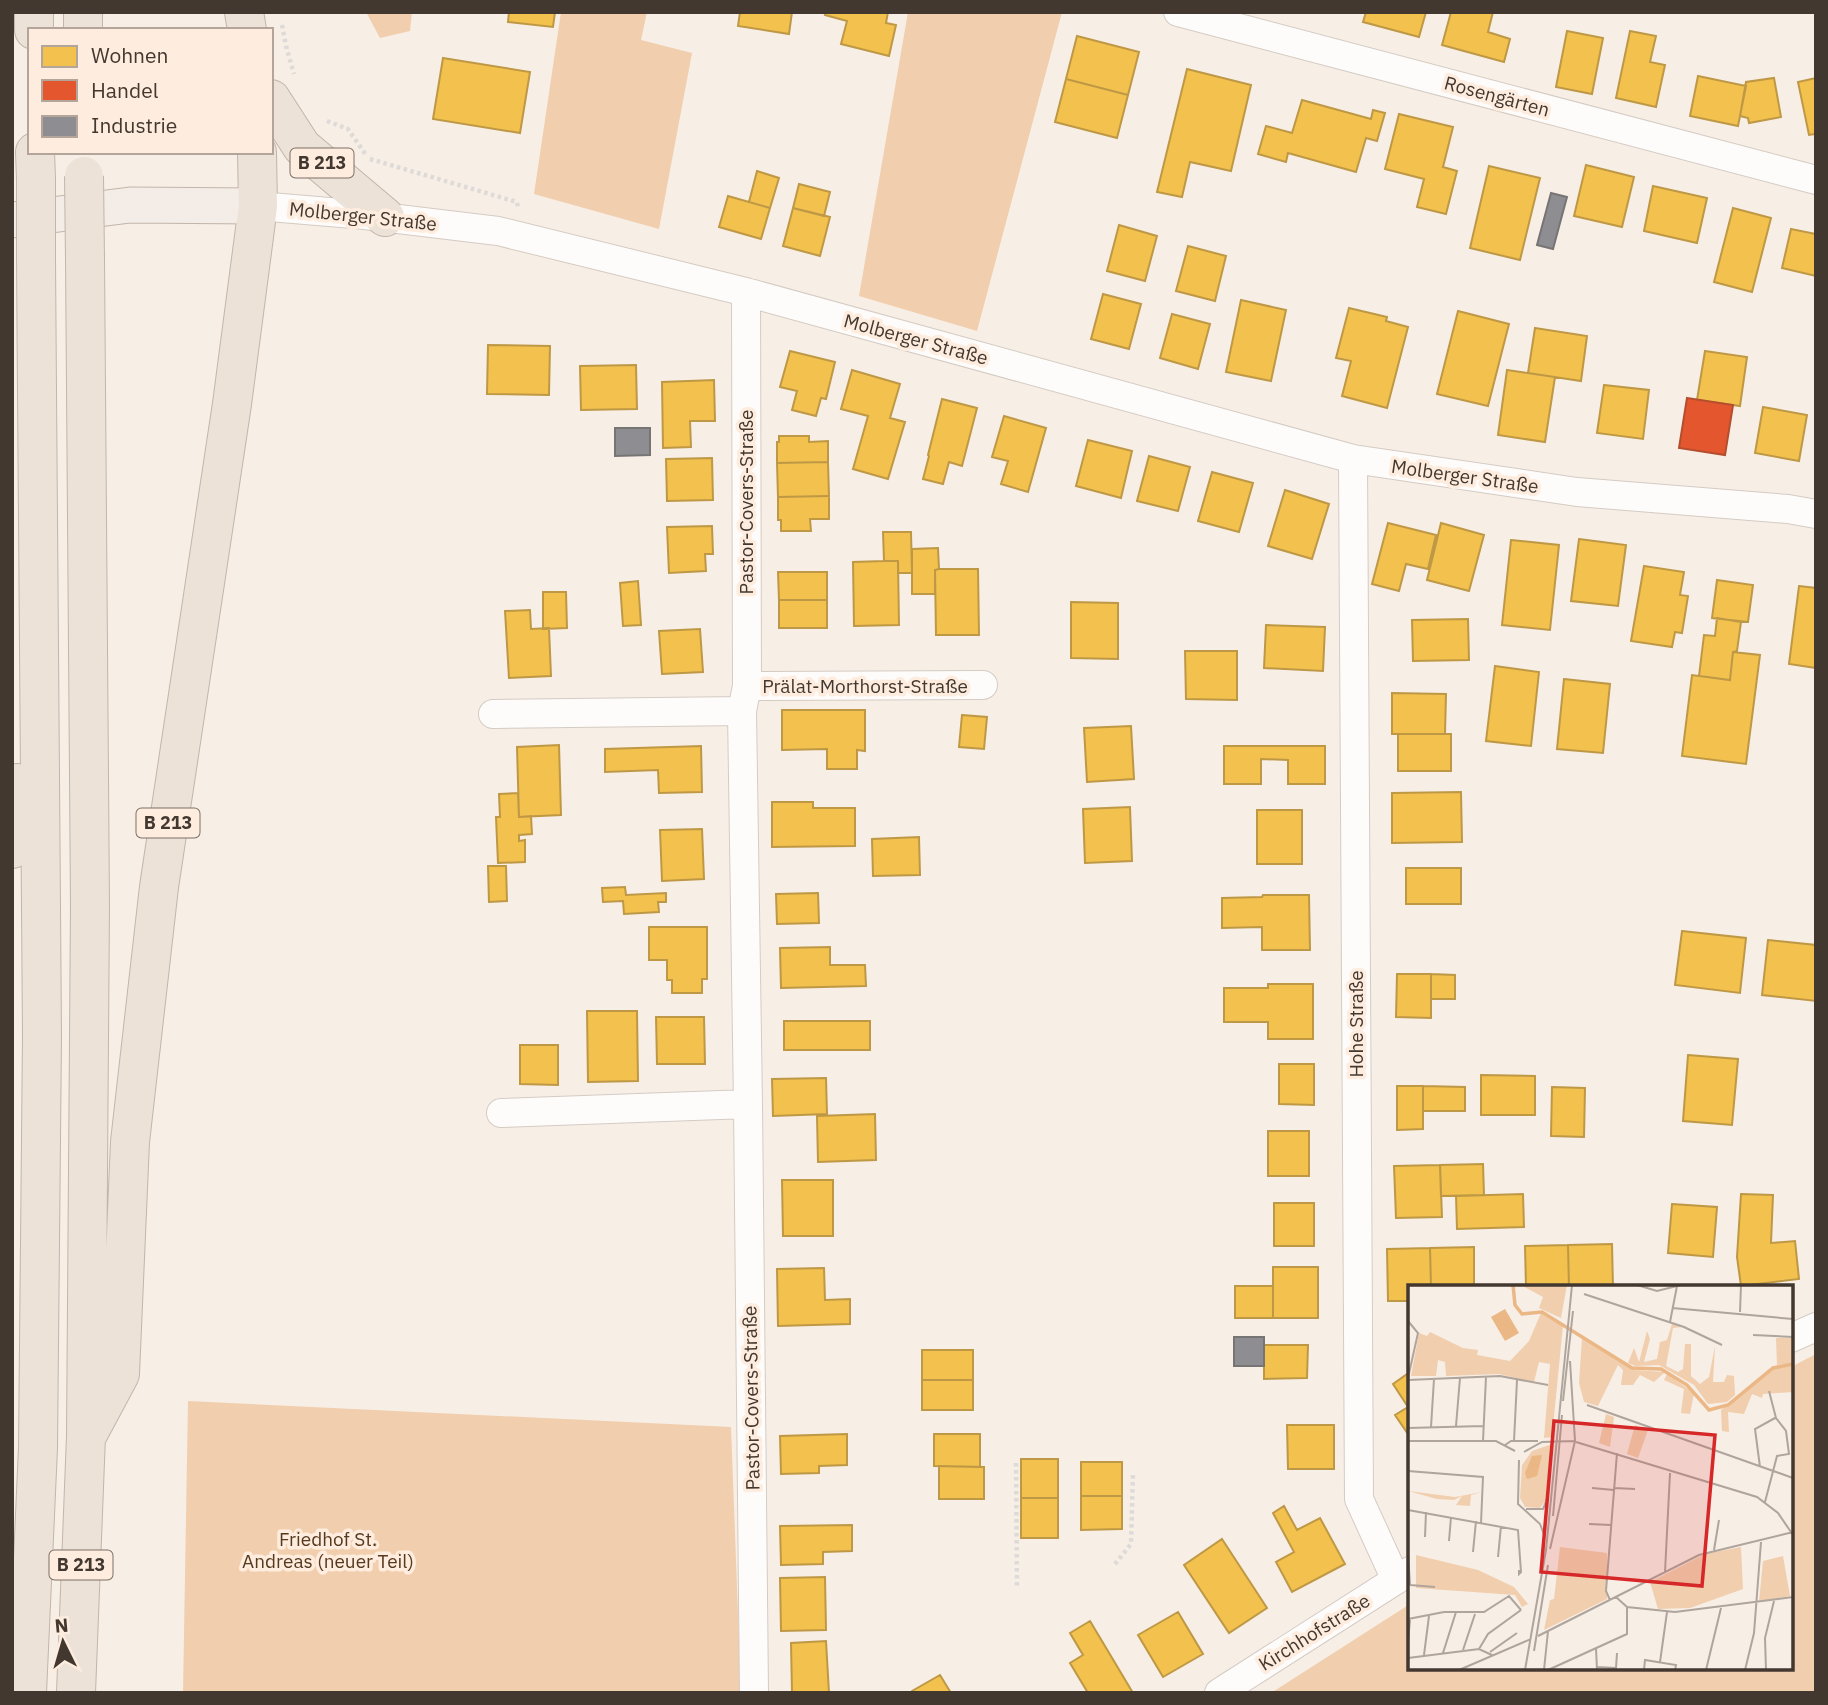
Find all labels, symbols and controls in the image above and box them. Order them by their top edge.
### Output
legend [28,28,273,154]
text: Wohnen [91,41,168,69]
street label: Rosengärten [1442,70,1552,122]
text: Handel [91,76,159,104]
text: Industrie [91,111,177,139]
road number: B 213 [290,148,354,178]
street label: Molberger Straße [288,196,438,236]
street label: Molberger Straße [841,308,991,370]
street label: Pastor-Covers-Straße [734,410,758,594]
street label: Molberger Straße [1390,454,1540,498]
street label: Prälat-Morthorst-Straße [762,674,968,698]
road number: B 213 [136,808,200,838]
street label: Hohe Straße [1344,970,1368,1078]
inset map [1408,1285,1793,1670]
street label: Pastor-Covers-Straße [737,1305,765,1491]
park label: Friedhof St. Andreas (neuer Teil) [242,1527,414,1573]
road number: B 213 [50,1550,112,1580]
street label: Kirchhofstraße [1254,1588,1374,1676]
north arrow [28,1607,98,1677]
text: N [54,1613,69,1638]

